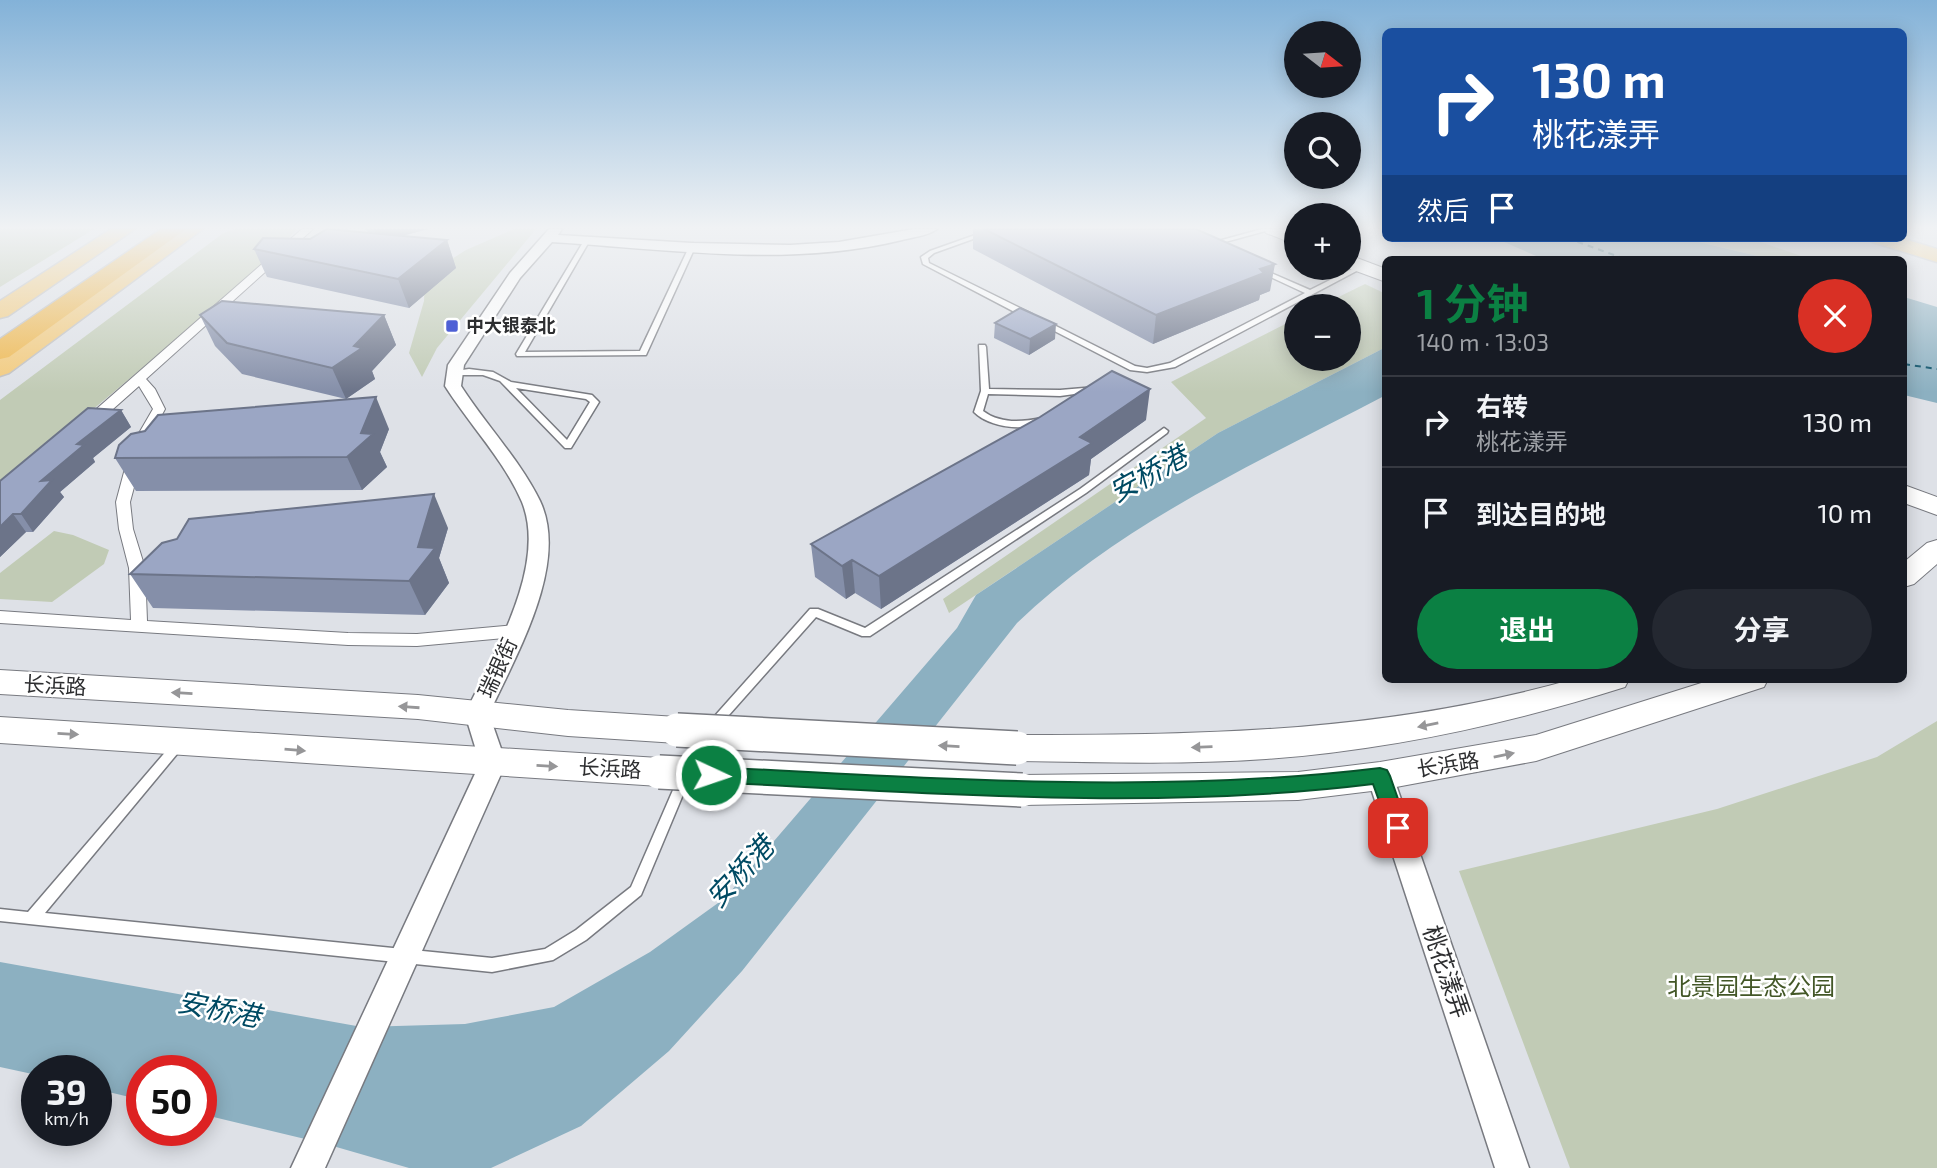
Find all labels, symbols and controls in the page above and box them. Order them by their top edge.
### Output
north arrow [1284,21,1362,98]
map controls [1284,21,1361,371]
text: 130 m [1532,49,1666,108]
icon: right [1417,56,1508,147]
button: search [1284,112,1361,189]
text: 桃花漾弄 [1532,114,1660,152]
icon: arrive [1483,189,1521,227]
text: 然后 [1417,194,1469,225]
button: + [1284,203,1361,280]
text: 1 分钟 [1417,277,1528,327]
button: close [1798,279,1872,353]
button: − [1284,294,1361,371]
place label: 中大银泰北 [466,314,556,336]
marker: 中大银泰北 [444,318,460,334]
text: 140 m · 13:03 [1417,328,1549,356]
text: 右转 [1476,390,1528,421]
icon: right [1417,403,1455,441]
text: 130 m [1803,406,1872,437]
text: 桃花漾弄 [1476,427,1568,455]
water label: 安桥港 [1103,436,1196,508]
icon: arrive [1417,494,1455,532]
text: 10 m [1817,497,1872,528]
text: 到达目的地 [1476,498,1606,529]
button: 退出 [1417,589,1638,669]
button: 分享 [1652,589,1872,669]
street label: 瑞银街 [472,634,521,701]
street label: 长浜路 [23,670,87,699]
one-way arrow [170,687,192,698]
one-way arrow [397,701,419,712]
one-way arrow [1417,720,1439,731]
one-way arrow [57,728,79,739]
position arrow [674,738,748,812]
one-way arrow [938,740,960,751]
one-way arrow [1190,741,1212,752]
one-way arrow [284,744,306,755]
street label: 长浜路 [1415,746,1481,781]
one-way arrow [1493,749,1515,760]
street label: 长浜路 [578,753,642,782]
one-way arrow [536,760,558,771]
pin [1368,798,1428,858]
icon: arrive [1379,809,1417,847]
water label: 安桥港 [698,826,783,914]
street label: 桃花漾弄 [1418,921,1477,1022]
park label: 北景园生态公园 [1667,971,1835,1000]
water label: 安桥港 [175,983,268,1033]
speed limit sign: 50 [126,1055,217,1146]
text: 39 [46,1070,87,1112]
text: km/h [44,1107,89,1129]

